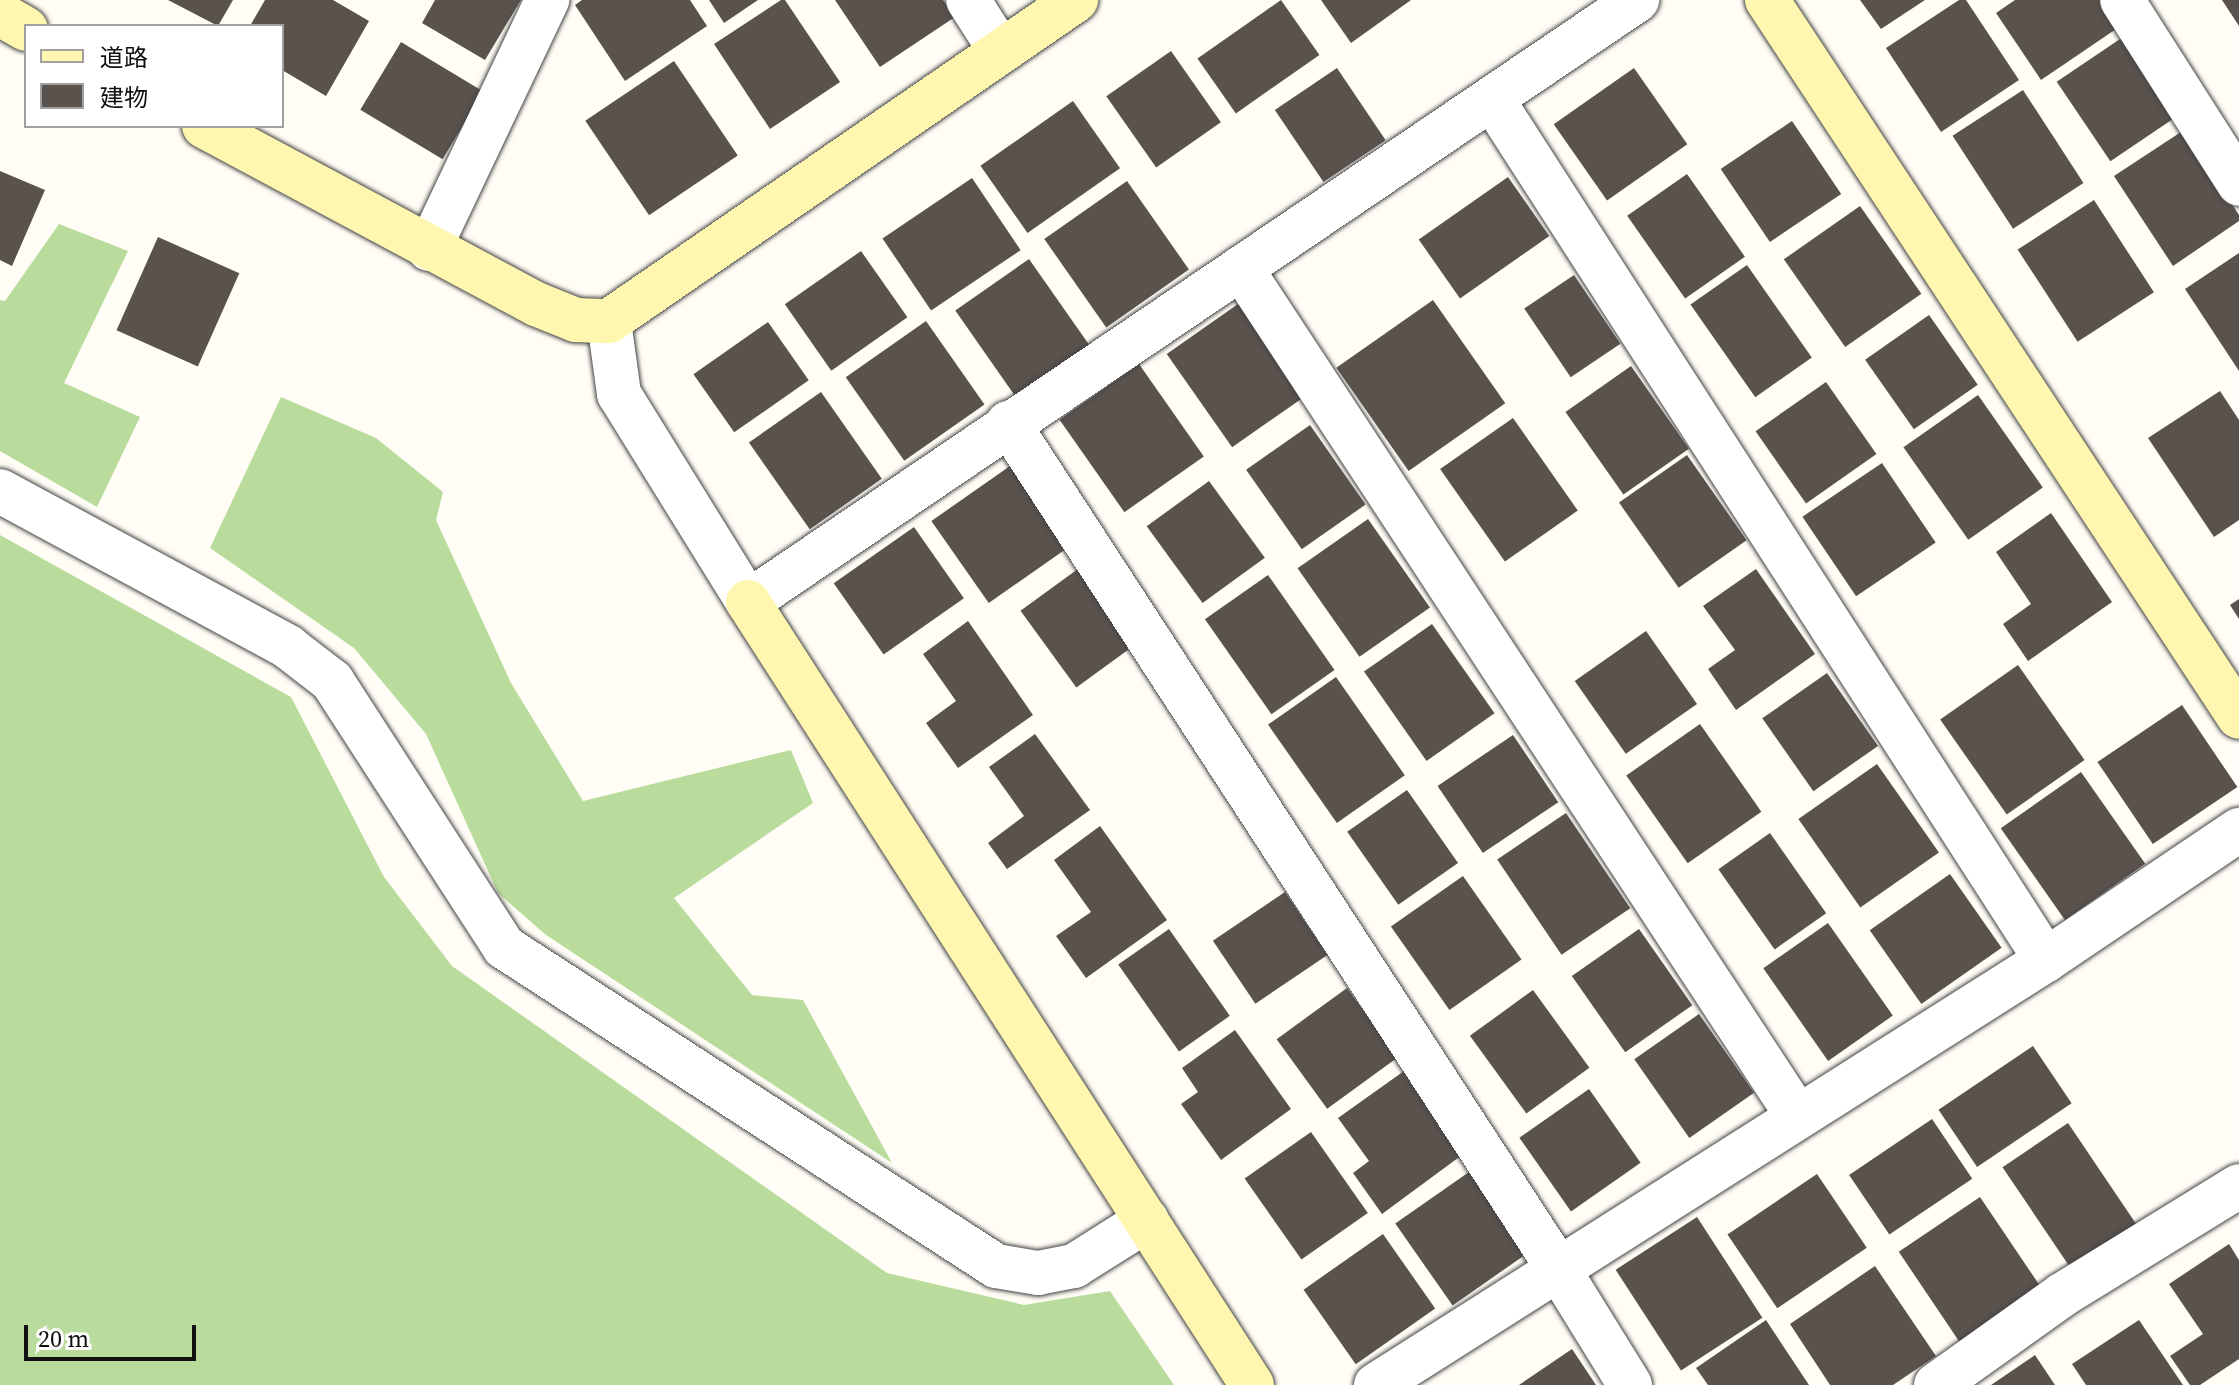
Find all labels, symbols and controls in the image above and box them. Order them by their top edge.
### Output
legend [24,24,284,128]
text: 道路 [100,41,148,74]
text: 建物 [100,81,148,114]
scale bar [28,1309,200,1359]
text: 20 m [38,1322,89,1355]

